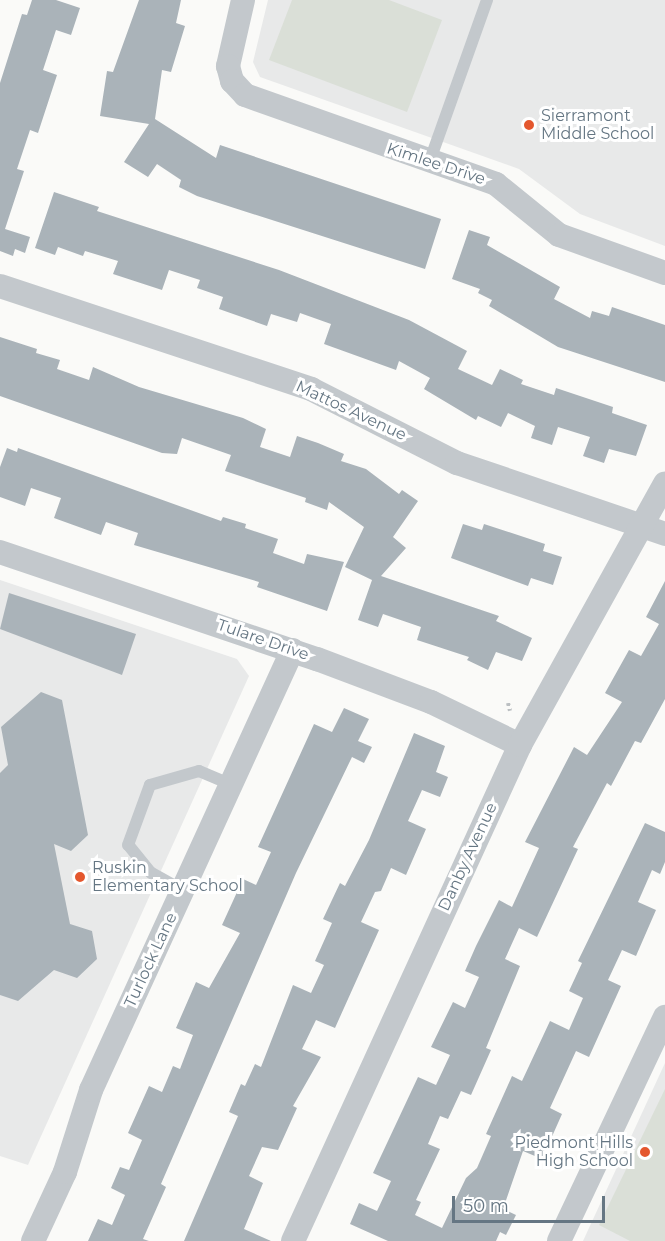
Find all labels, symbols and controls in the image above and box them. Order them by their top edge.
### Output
place label: Sierramont Middle School [541,106,654,144]
marker: Sierramont Middle School [522,118,536,132]
street label: Kimlee Drive [384,139,488,189]
street label: Mattos Avenue [293,377,409,445]
street label: Tulare Drive [215,615,311,665]
street label: Danby Avenue [435,800,501,914]
place label: Ruskin Elementary School [92,858,243,896]
marker: Ruskin Elementary School [73,870,87,884]
street label: Turlock Lane [121,910,181,1010]
place label: Piedmont Hills High School [514,1133,633,1171]
marker: Piedmont Hills High School [638,1145,652,1159]
scale bar [455,1184,608,1222]
text: 50 m [463,1195,509,1217]

